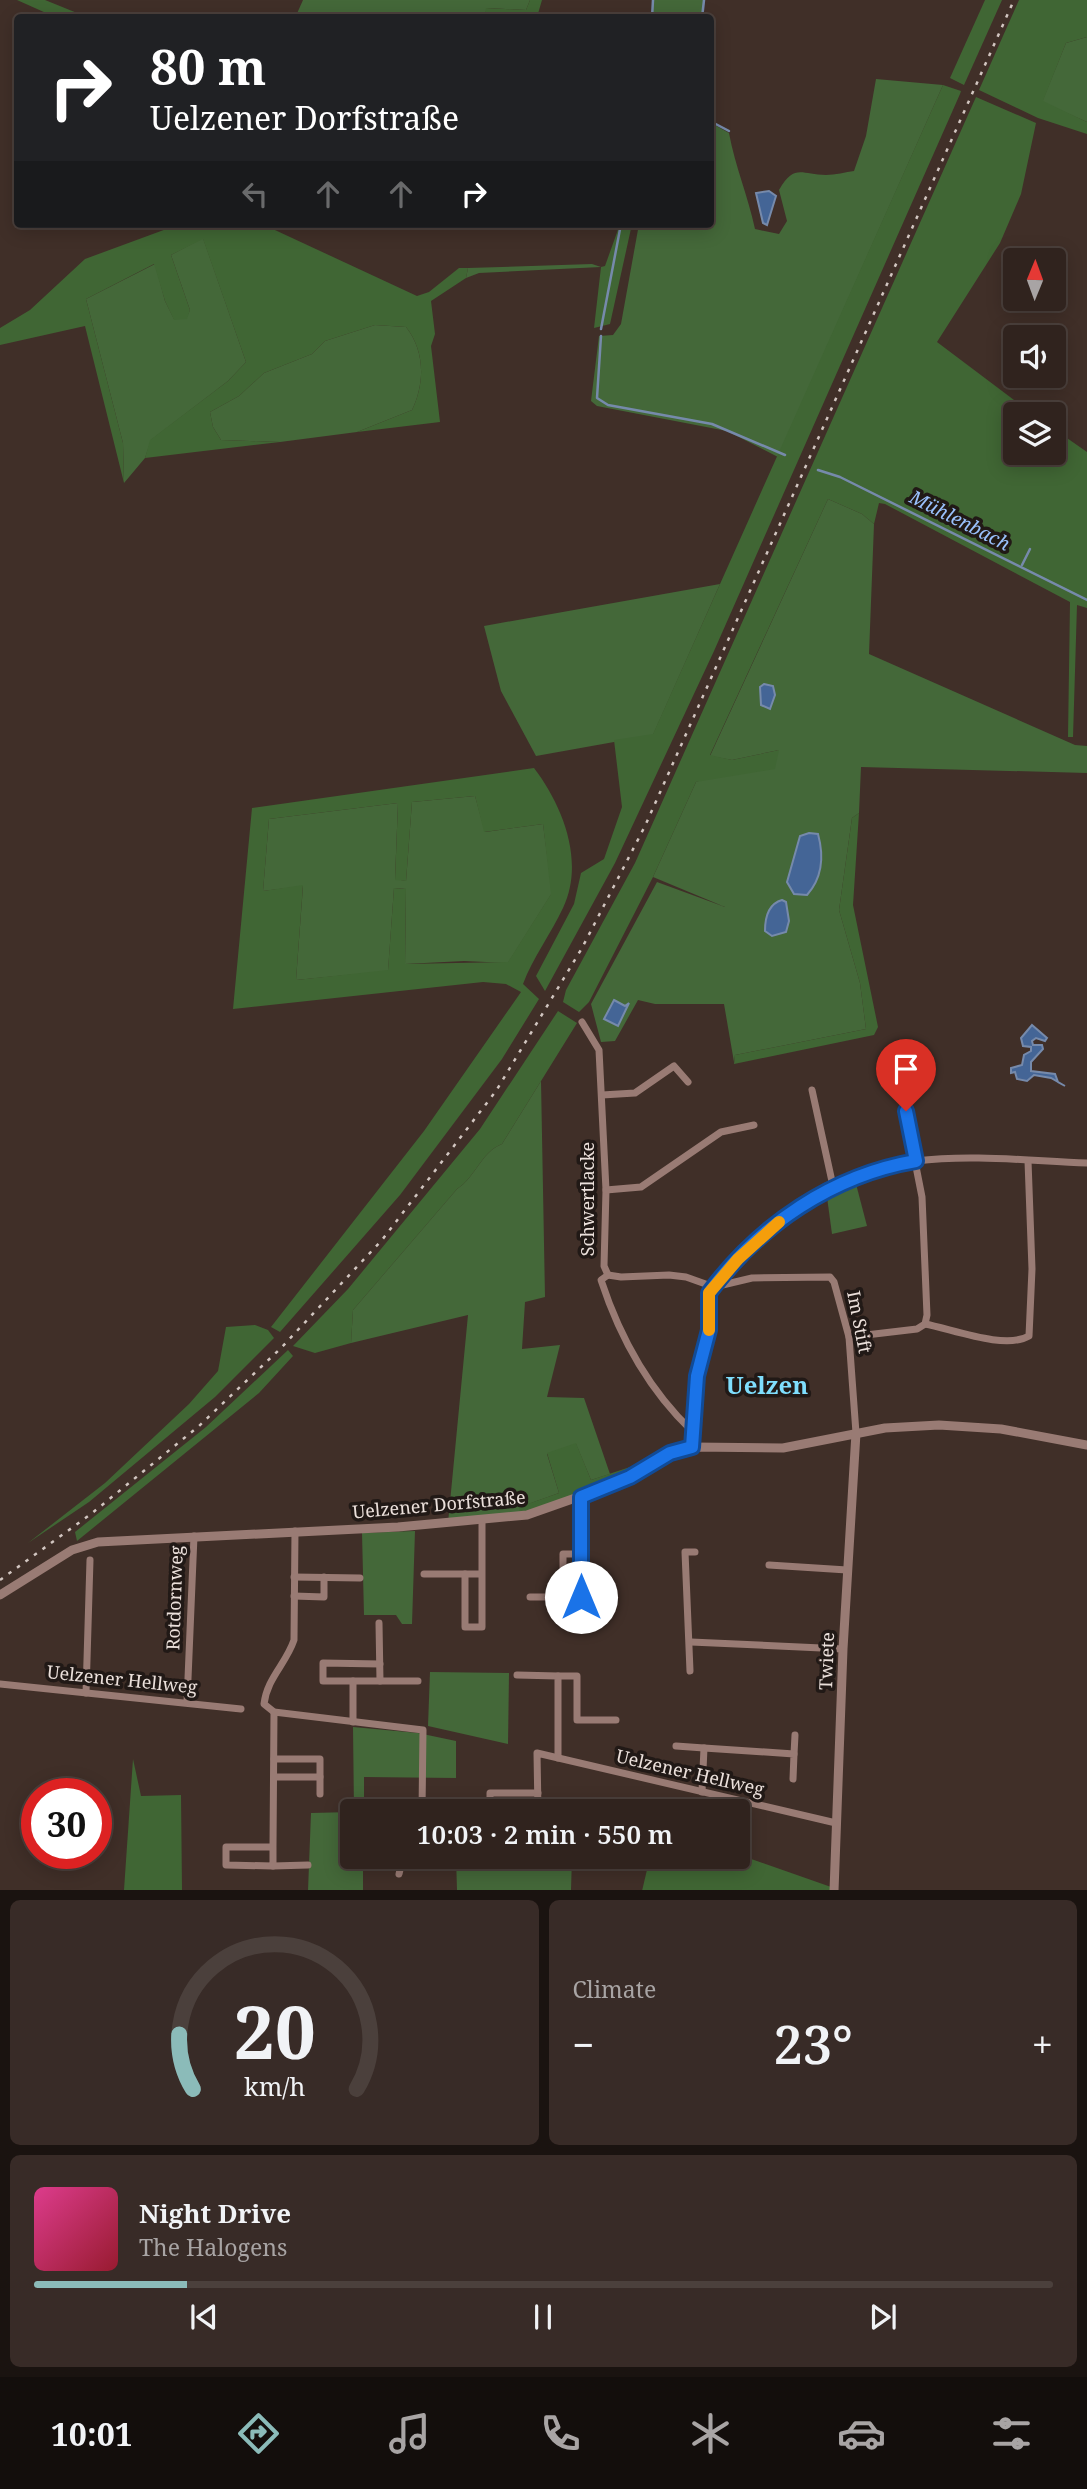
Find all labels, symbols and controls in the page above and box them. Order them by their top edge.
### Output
text: 80 m [150,33,266,99]
icon: right [35,42,126,133]
text: Uelzener Dorfstraße [150,96,459,139]
icon: left [236,175,274,213]
icon: ahead [309,175,347,213]
icon: ahead [382,175,420,213]
icon: right [455,175,493,213]
north arrow [1003,248,1066,312]
map controls [1003,248,1066,465]
button: sound [1003,325,1066,388]
button: layers [1003,402,1066,465]
water label: Mühlenbach [904,483,1015,557]
pin [876,1039,936,1111]
icon: arrive [887,1050,925,1088]
street label: Schwertlacke [575,1142,599,1256]
street label: Im Stift [842,1289,878,1355]
district label: Uelzen [726,1368,808,1401]
street label: Uelzener Dorfstraße [351,1484,527,1524]
street label: Rotdornweg [160,1545,188,1651]
position arrow [544,1560,618,1634]
street label: Twiete [813,1632,839,1690]
street label: Uelzener Hellweg [46,1659,199,1699]
street label: Uelzener Hellweg [614,1743,767,1801]
speed limit sign: 30 [21,1778,112,1869]
text: 10:03 · 2 min · 550 m [417,1816,673,1852]
text: Climate [573,1973,656,2005]
text: 20 [233,1981,315,2080]
text: 23° [773,2008,853,2079]
text: − [573,2018,595,2070]
text: + [1032,2018,1053,2070]
text: km/h [244,2068,305,2102]
text: Night Drive [139,2195,291,2231]
text: The Halogens [139,2231,287,2263]
icon: previous [185,2298,223,2336]
icon: pause [524,2298,562,2336]
icon: next [864,2298,902,2336]
icon: directions [234,2409,283,2458]
icon: music [385,2409,434,2458]
icon: phone [536,2409,585,2458]
icon: climate [686,2409,735,2458]
icon: car [837,2409,886,2458]
icon: filters [987,2409,1036,2458]
text: 10:01 [51,2412,133,2455]

